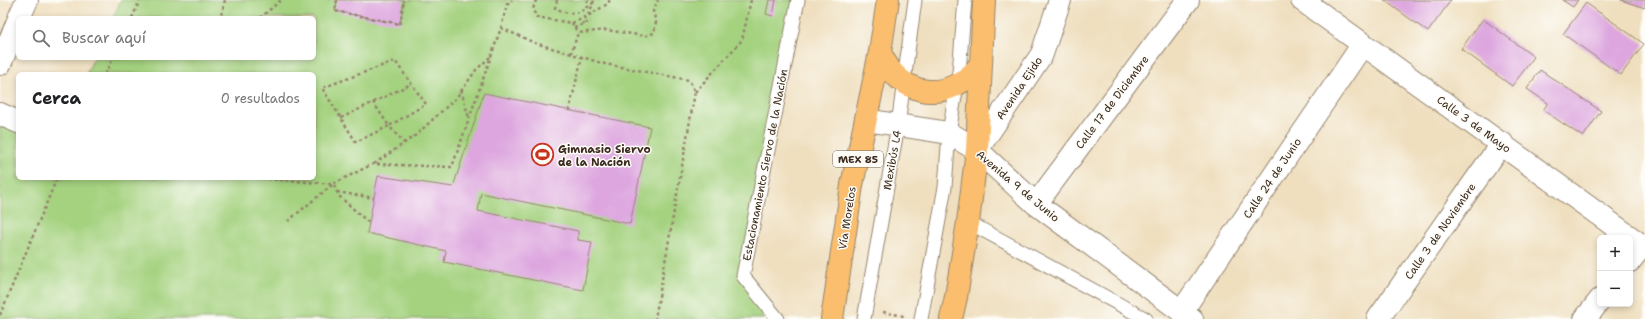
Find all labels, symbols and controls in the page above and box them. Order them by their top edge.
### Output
search box [16,16,316,60]
icon: search [30,27,52,49]
text: Buscar aquí [62,28,146,48]
street label: Calle 17 de Diciembre [1072,53,1153,152]
street label: Avenida Ejido [993,54,1046,123]
street label: Estacionamiento Siervo de la Nación [740,68,792,262]
text: Cerca [32,87,81,109]
text: 0 resultados [221,90,300,107]
street label: Calle 3 de Mayo [1434,92,1514,157]
street label: Mexibús L4 [880,129,905,191]
street label: Calle 24 de Junio [1240,135,1305,222]
sports icon: Gimnasio Siervo de la Nación [529,142,555,168]
place label: Gimnasio Siervo de la Nación [558,142,651,170]
street label: Avenida 9 de Junio [973,147,1063,226]
road number: MEX 85 [833,151,883,167]
street label: Calle 3 de Noviembre [1401,180,1479,283]
street label: Vía Morelos [835,185,860,251]
map controls [1597,235,1633,307]
button: + [1597,235,1633,271]
button: − [1597,271,1633,307]

